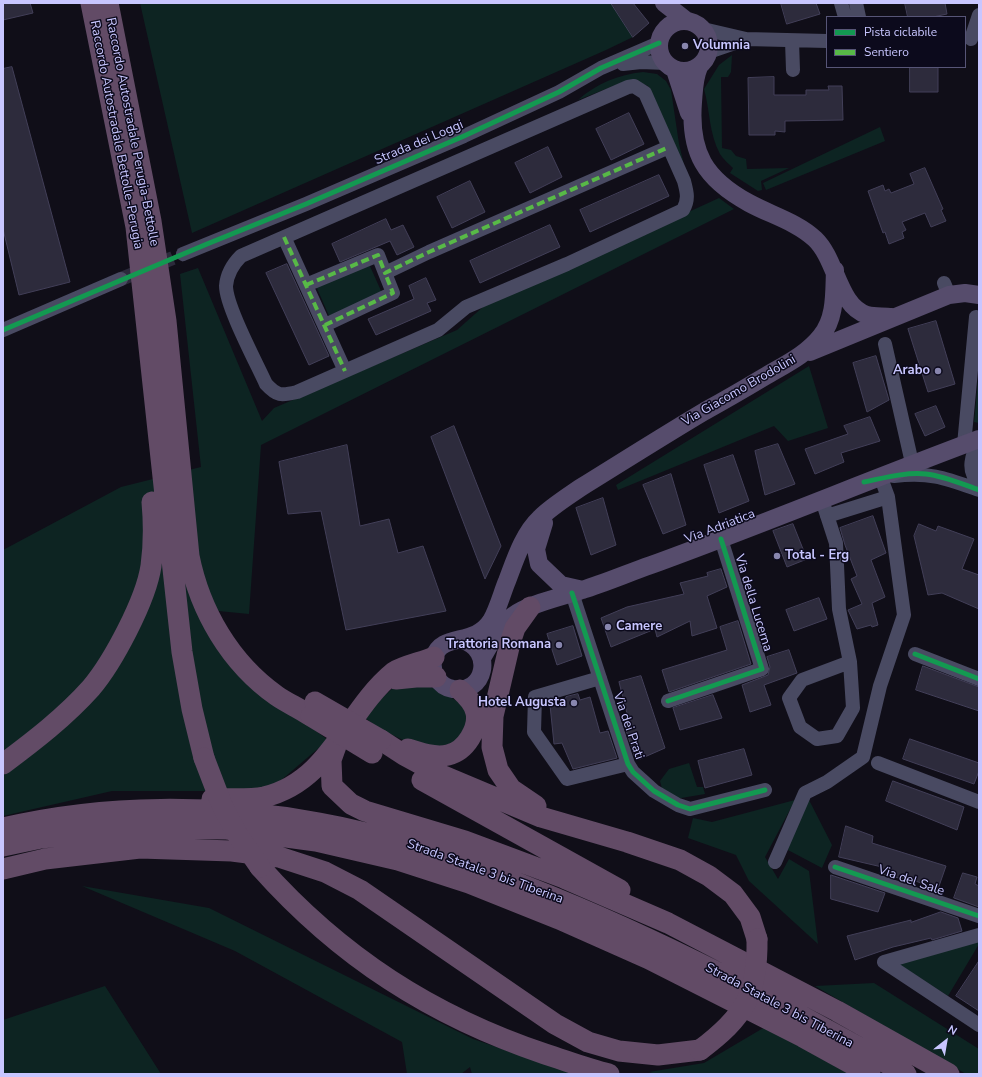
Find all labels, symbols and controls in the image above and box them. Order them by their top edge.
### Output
street label: Raccordo Autostradale Perugia-Bettolle [102,16,162,248]
legend [826,16,966,68]
street label: Raccordo Autostradale Bettolle-Perugia [86,19,146,251]
text: Pista ciclabile [864,24,937,40]
place label: Volumnia [693,38,750,54]
marker: Volumnia [680,41,690,51]
text: Sentiero [864,44,909,60]
street label: Strada dei Loggi [372,117,466,169]
street label: Via Giacomo Brodolini [679,352,799,430]
place label: Arabo [893,363,930,379]
marker: Arabo [933,366,943,376]
street label: Via Adriatica [683,506,757,548]
place label: Total - Erg [785,548,849,564]
marker: Total - Erg [772,551,782,561]
street label: Via della Lucerna [731,553,775,653]
place label: Camere [616,619,662,635]
marker: Camere [603,622,613,632]
place label: Trattoria Romana [446,637,551,653]
marker: Trattoria Romana [554,640,564,650]
street label: Via dei Prati [609,690,647,762]
place label: Hotel Augusta [478,695,566,711]
marker: Hotel Augusta [569,698,579,708]
street label: Strada Statale 3 bis Tiberina [405,836,565,908]
street label: Via del Sale [876,862,946,900]
street label: Strada Statale 3 bis Tiberina [702,960,856,1052]
north arrow [926,1021,966,1061]
text: N [945,1022,960,1039]

